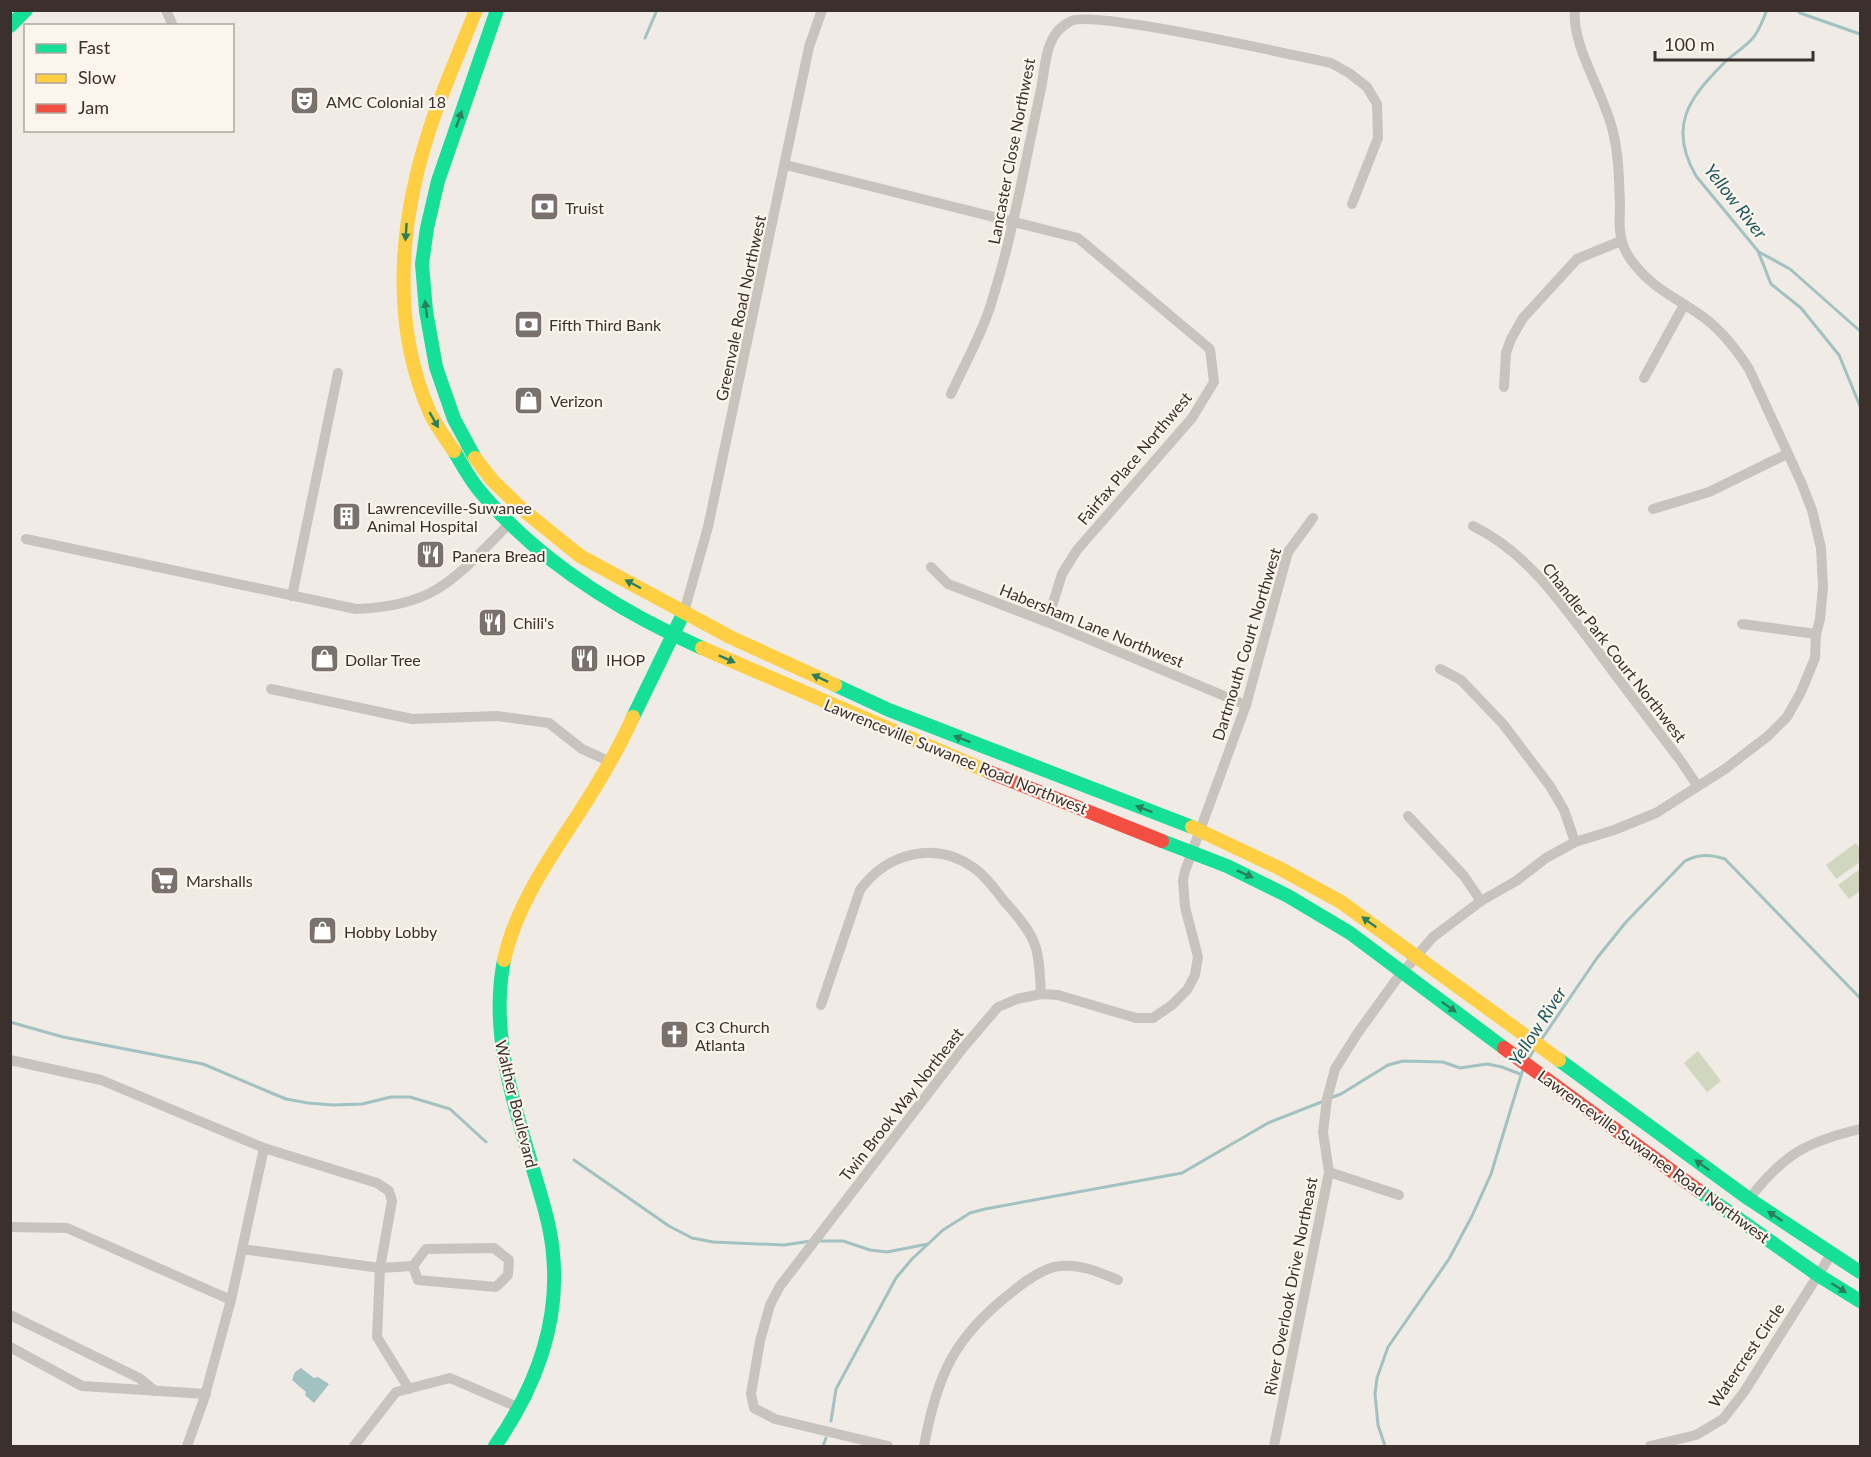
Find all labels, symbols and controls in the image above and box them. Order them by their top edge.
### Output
legend [24,24,234,132]
scale bar [1655,24,1812,62]
text: 100 m [1664,33,1715,55]
text: Fast [78,36,111,58]
street label: Lancaster Close Northwest [984,56,1038,246]
text: Slow [78,66,116,88]
theatre icon: AMC Colonial 18 [289,85,321,117]
place label: AMC Colonial 18 [326,92,446,111]
text: Jam [78,96,109,118]
one-way arrow [455,110,465,128]
water label: Yellow River [1700,159,1773,244]
bank icon: Truist [528,191,560,223]
place label: Truist [565,198,604,217]
street label: Greenvale Road Northwest [711,213,769,403]
one-way arrow [401,222,411,241]
one-way arrow [421,299,431,318]
bank icon: Fifth Third Bank [512,308,544,340]
place label: Fifth Third Bank [549,315,662,334]
shop icon: Verizon [513,384,545,416]
street label: Fairfax Place Northwest [1073,388,1195,528]
place label: Verizon [550,391,603,410]
one-way arrow [428,412,439,428]
place label: Lawrenceville-Suwanee Animal Hospital [367,498,532,535]
building icon: Lawrenceville-Suwanee Animal Hospital [330,500,362,532]
restaurant icon: Panera Bread [415,539,447,571]
street label: Dartmouth Court Northwest [1208,545,1284,743]
place label: Panera Bread [452,546,545,565]
street label: Chandler Park Court Northwest [1539,559,1691,745]
one-way arrow [624,579,641,589]
street label: Habersham Lane Northwest [997,579,1187,671]
restaurant icon: Chili's [476,606,508,638]
place label: Chili's [513,613,554,632]
shop icon: Dollar Tree [308,643,340,675]
restaurant icon: IHOP [569,643,601,675]
place label: Dollar Tree [345,650,421,669]
place label: IHOP [606,650,646,669]
one-way arrow [718,655,735,664]
one-way arrow [811,673,829,683]
street label: Lawrenceville Suwanee Road Northwest [822,694,1091,818]
one-way arrow [953,734,971,743]
one-way arrow [1135,804,1153,813]
supermarket icon: Marshalls [149,864,181,896]
one-way arrow [1236,869,1254,879]
place label: Marshalls [186,871,253,890]
shop icon: Hobby Lobby [307,915,339,947]
one-way arrow [1361,916,1377,928]
place label: Hobby Lobby [344,922,438,941]
water label: Yellow River [1503,982,1571,1069]
one-way arrow [1440,1001,1456,1013]
place label: C3 Church Atlanta [695,1017,770,1054]
church icon: C3 Church Atlanta [658,1019,690,1051]
street label: Twin Brook Way Northeast [835,1023,967,1184]
street label: Walther Boulevard [492,1038,542,1170]
street label: Lawrenceville Suwanee Road Northwest [1534,1065,1774,1247]
one-way arrow [1694,1159,1710,1171]
street label: River Overlook Drive Northeast [1260,1175,1321,1397]
one-way arrow [1767,1211,1783,1222]
one-way arrow [1831,1283,1847,1294]
street label: Watercrest Circle [1704,1299,1788,1411]

